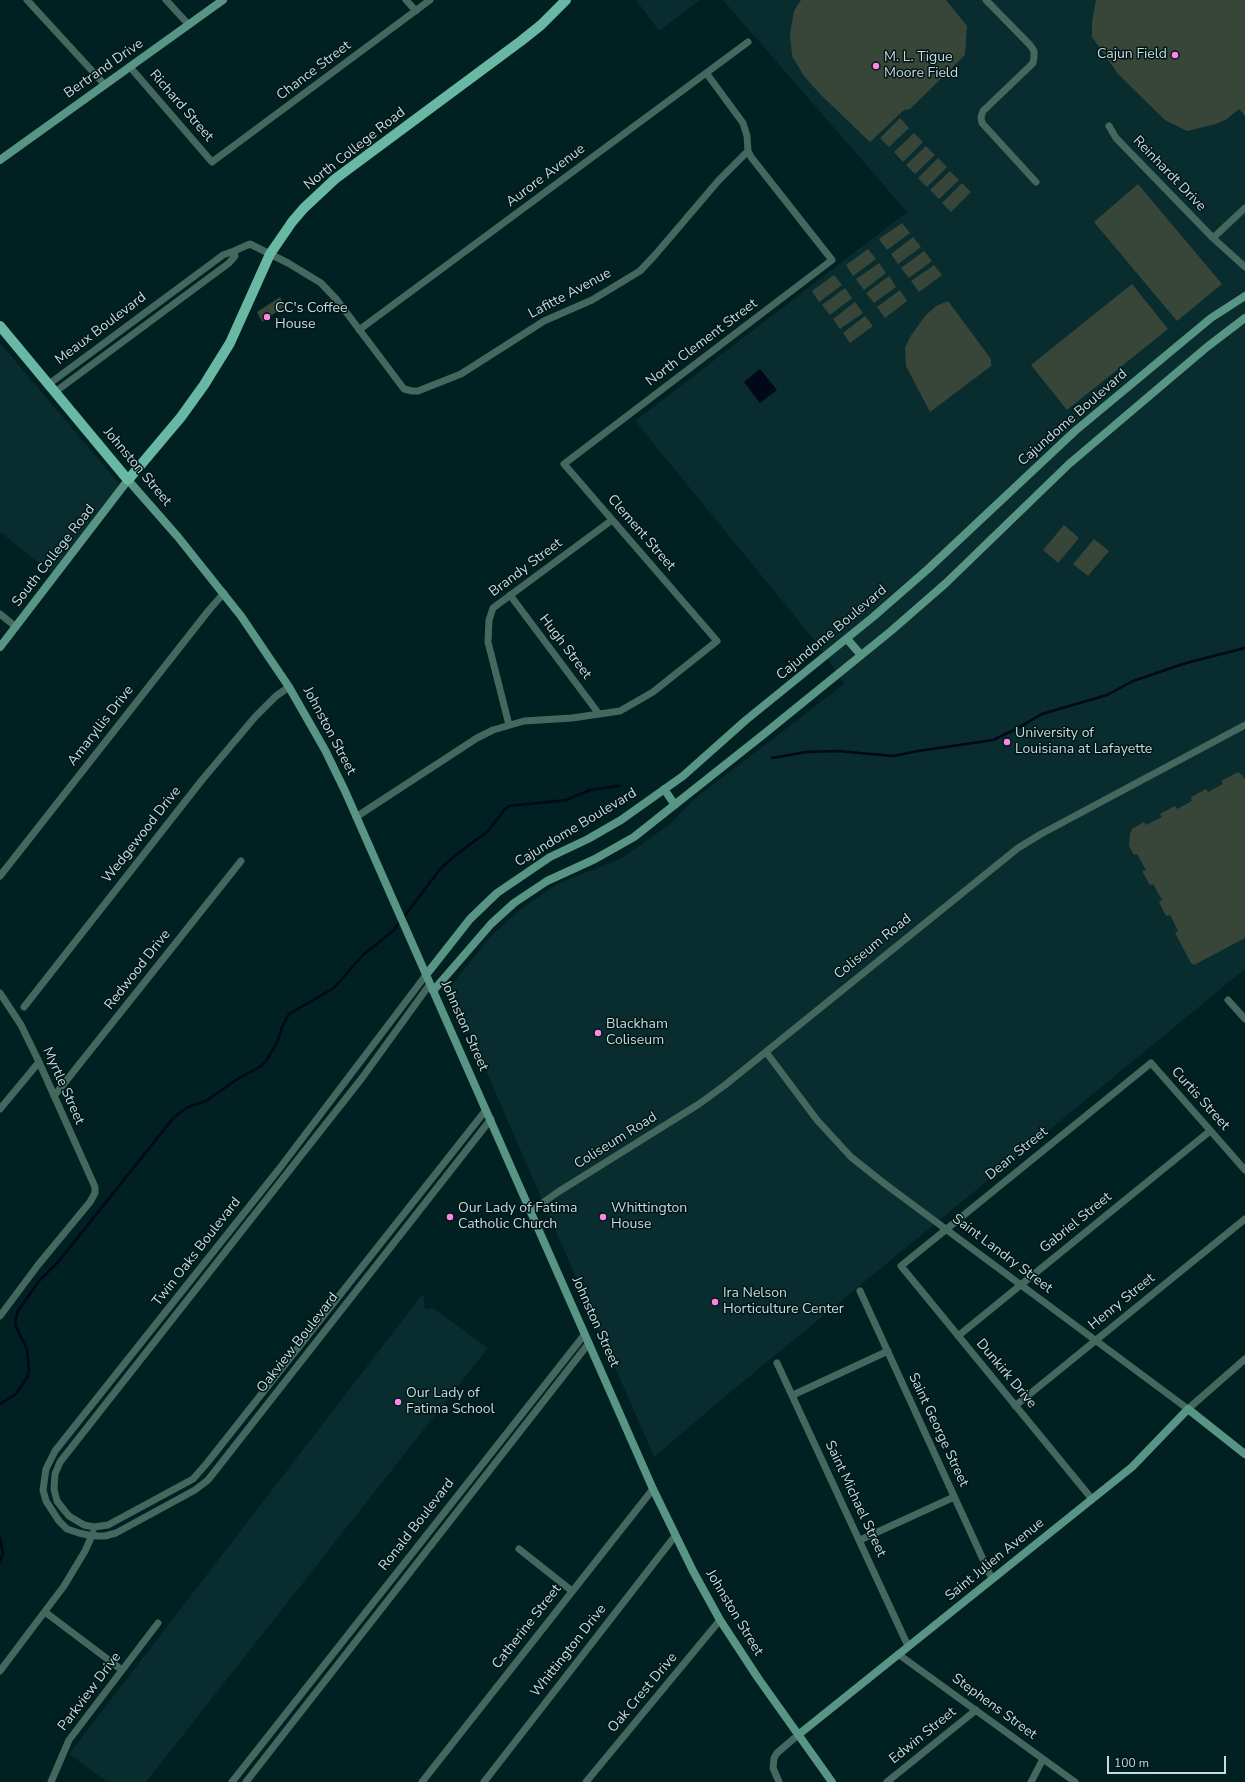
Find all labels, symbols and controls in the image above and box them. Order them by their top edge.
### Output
street label: Bertrand Drive [61,36,147,102]
street label: Chance Street [274,38,354,104]
place label: Cajun Field [1097,47,1167,63]
place label: M. L. Tigue Moore Field [884,50,958,82]
marker: Cajun Field [1170,50,1180,60]
marker: M. L. Tigue Moore Field [871,61,881,71]
street label: Richard Street [145,67,217,145]
street label: North College Road [301,104,409,194]
street label: Reinhardt Drive [1129,133,1209,215]
street label: Aurore Avenue [503,141,589,211]
street label: Lafitte Avenue [526,265,614,323]
street label: Meaux Boulevard [52,289,150,369]
street label: North Clement Street [643,296,761,390]
place label: CC's Coffee House [275,301,347,334]
marker: CC's Coffee House [262,312,272,322]
street label: Cajundome Boulevard [1015,366,1131,470]
street label: Johnston Street [99,424,175,510]
street label: Clement Street [603,492,679,574]
street label: South College Road [9,502,99,610]
street label: Brandy Street [486,535,566,601]
street label: Cajundome Boulevard [773,582,891,684]
street label: Hugh Street [535,611,595,683]
street label: Amaryllis Drive [64,682,138,770]
street label: Johnston Street [299,684,359,778]
place label: University of Louisiana at Lafayette [1015,726,1152,758]
marker: University of Louisiana at Lafayette [1002,737,1012,747]
street label: Wedgewood Drive [99,783,185,887]
street label: Cajundome Boulevard [512,785,640,871]
street label: Coliseum Road [831,911,915,983]
street label: Redwood Drive [102,927,174,1013]
street label: Johnston Street [437,978,491,1074]
place label: Blackham Coliseum [606,1017,668,1050]
marker: Blackham Coliseum [593,1028,603,1038]
street label: Myrtle Street [38,1045,88,1127]
street label: Curtis Street [1167,1064,1233,1134]
street label: Coliseum Road [572,1109,660,1173]
street label: Dean Street [983,1124,1051,1184]
street label: Gabriel Street [1037,1189,1115,1257]
street label: Twin Oaks Boulevard [149,1194,245,1310]
place label: Our Lady of Fatima Catholic Church [458,1201,578,1234]
place label: Whittington House [611,1201,687,1234]
street label: Saint Landry Street [949,1211,1055,1297]
marker: Our Lady of Fatima Catholic Church [445,1212,455,1222]
marker: Whittington House [598,1212,608,1222]
street label: Henry Street [1085,1270,1159,1334]
street label: Johnston Street [568,1274,622,1370]
place label: Ira Nelson Horticulture Center [723,1286,844,1318]
street label: Oakview Boulevard [254,1290,342,1396]
marker: Ira Nelson Horticulture Center [710,1297,720,1307]
street label: Dunkirk Drive [972,1336,1040,1412]
street label: Saint George Street [904,1370,972,1490]
place label: Our Lady of Fatima School [406,1386,495,1418]
marker: Our Lady of Fatima School [393,1397,403,1407]
street label: Saint Michael Street [821,1438,889,1560]
street label: Ronald Boulevard [376,1476,458,1574]
street label: Saint Julien Avenue [942,1515,1048,1605]
street label: Johnston Street [702,1567,766,1659]
street label: Catherine Street [489,1581,565,1673]
street label: Whittington Drive [528,1601,610,1701]
street label: Parkview Drive [55,1649,125,1735]
street label: Oak Crest Drive [605,1650,681,1736]
street label: Stephens Street [948,1671,1040,1743]
street label: Edwin Street [886,1704,960,1768]
scale bar [1109,1748,1228,1774]
text: 100 m [1114,1755,1149,1771]

